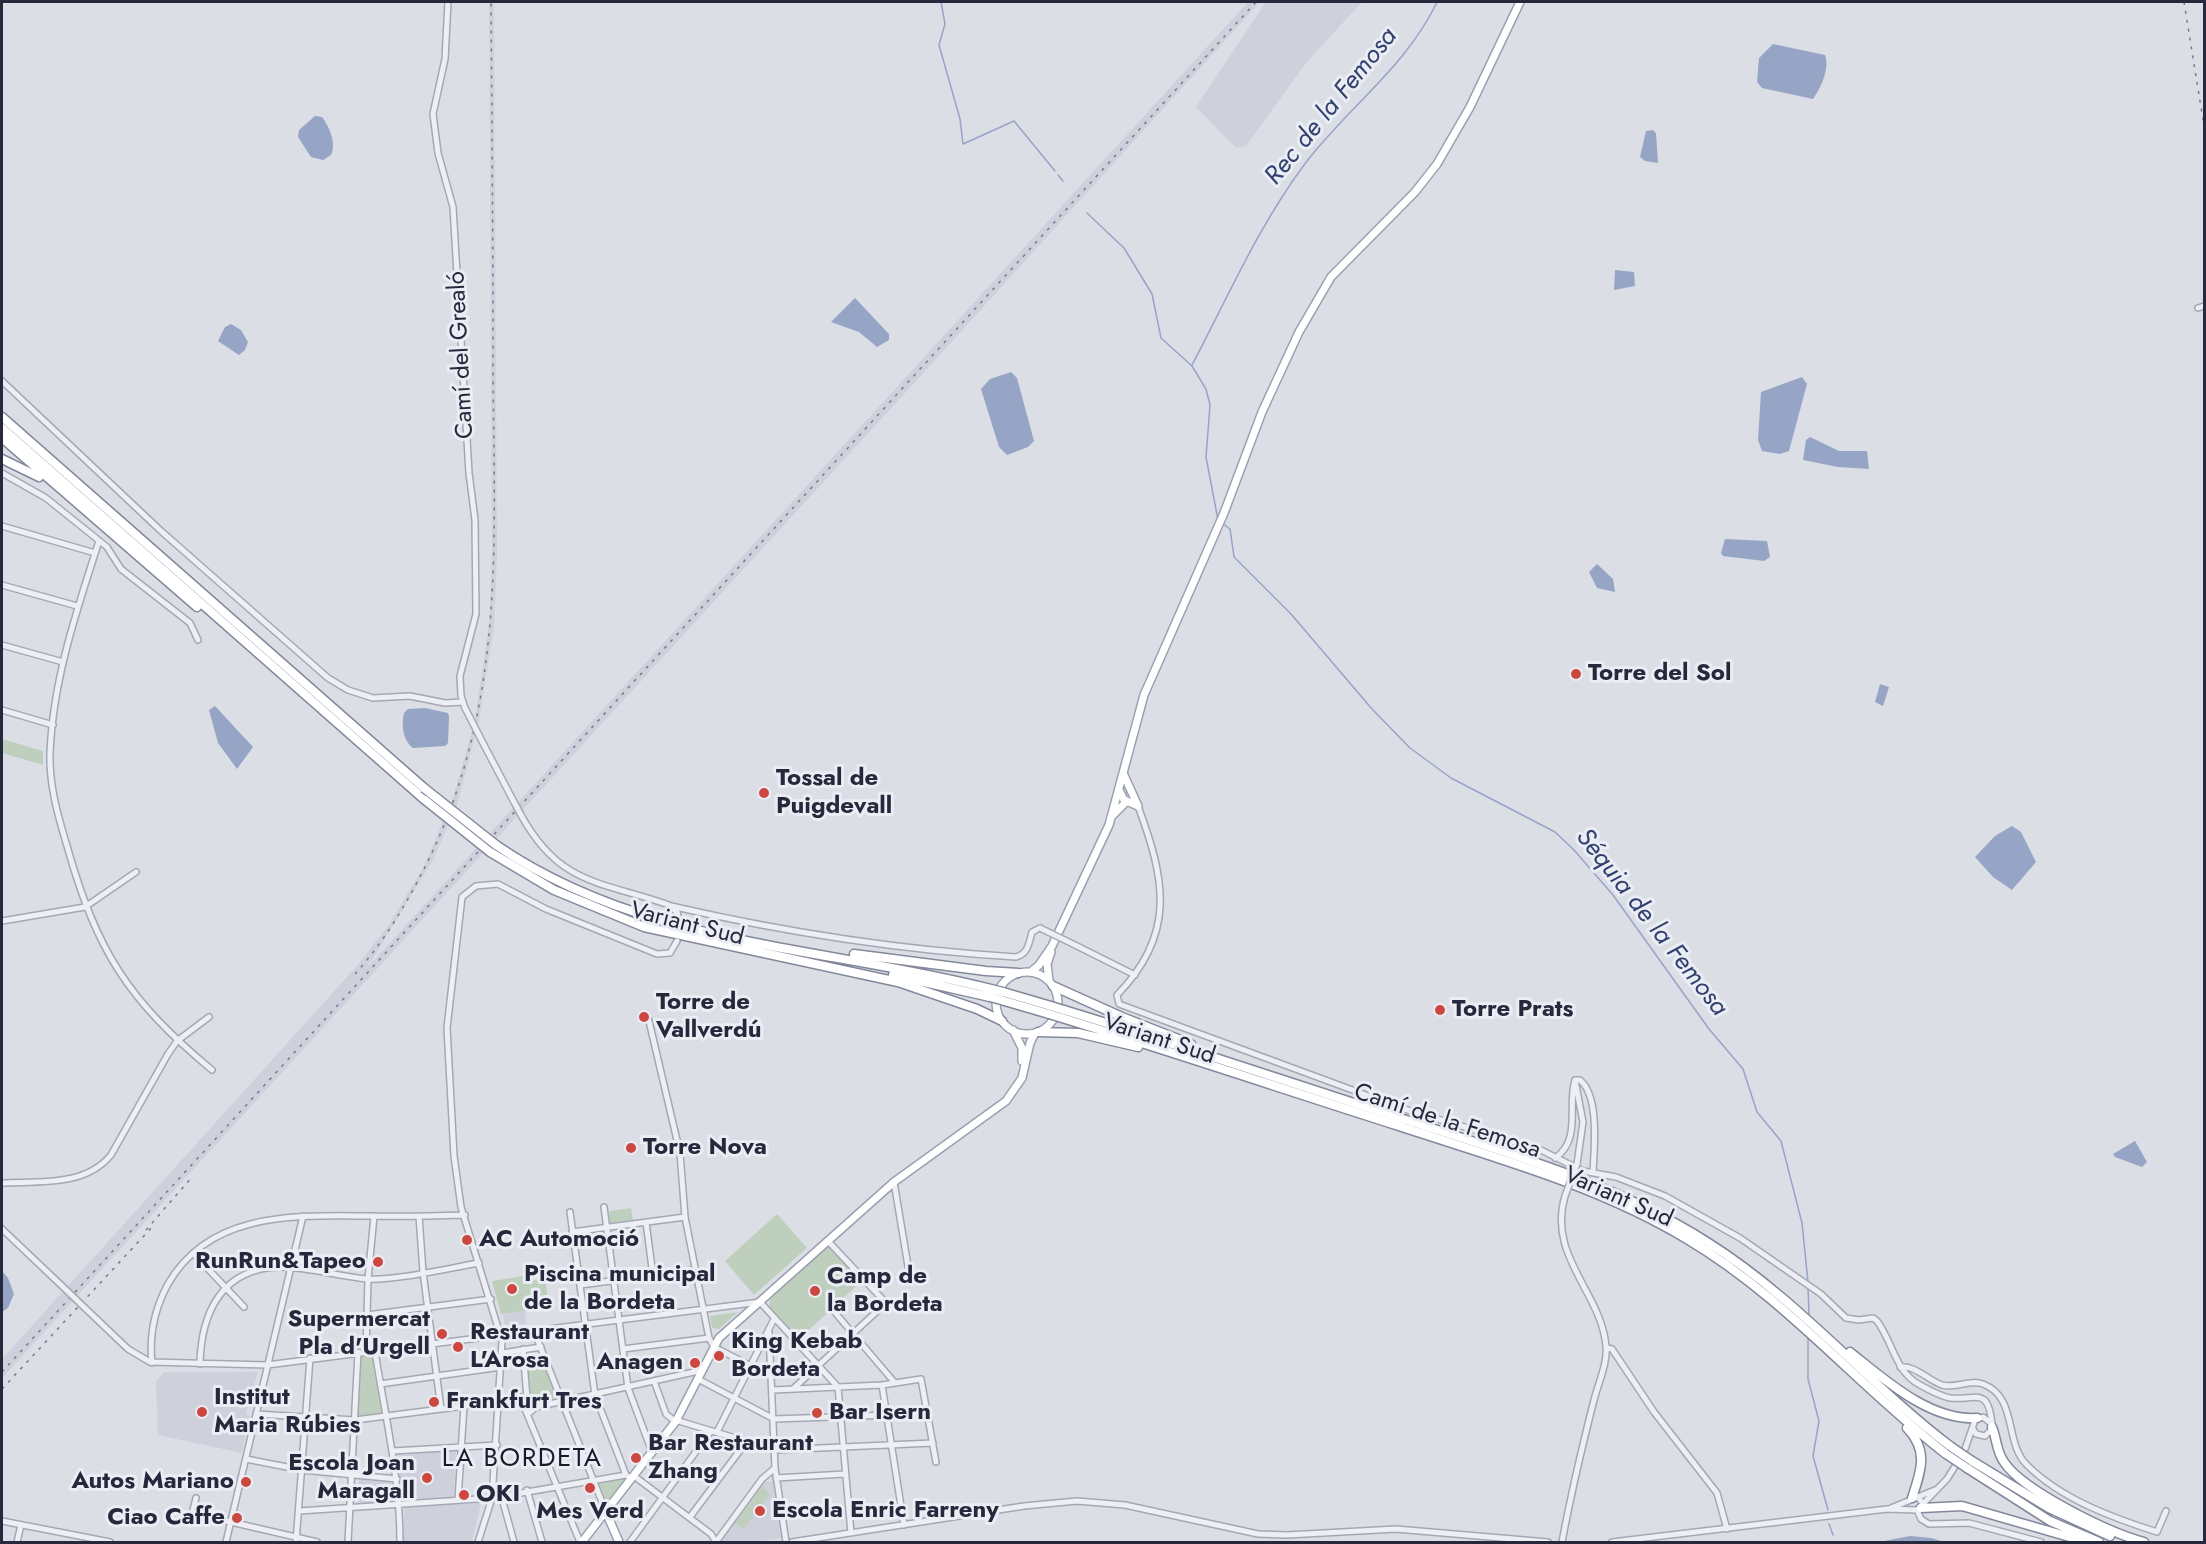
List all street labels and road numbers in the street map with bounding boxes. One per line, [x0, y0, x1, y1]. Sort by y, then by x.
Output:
street label: Camí del Grealó [443, 270, 481, 440]
street label: Variant Sud [627, 897, 747, 953]
street label: Variant Sud [1099, 1008, 1219, 1072]
street label: Camí de la Femosa [1350, 1078, 1544, 1166]
street label: Variant Sud [1559, 1161, 1677, 1235]

